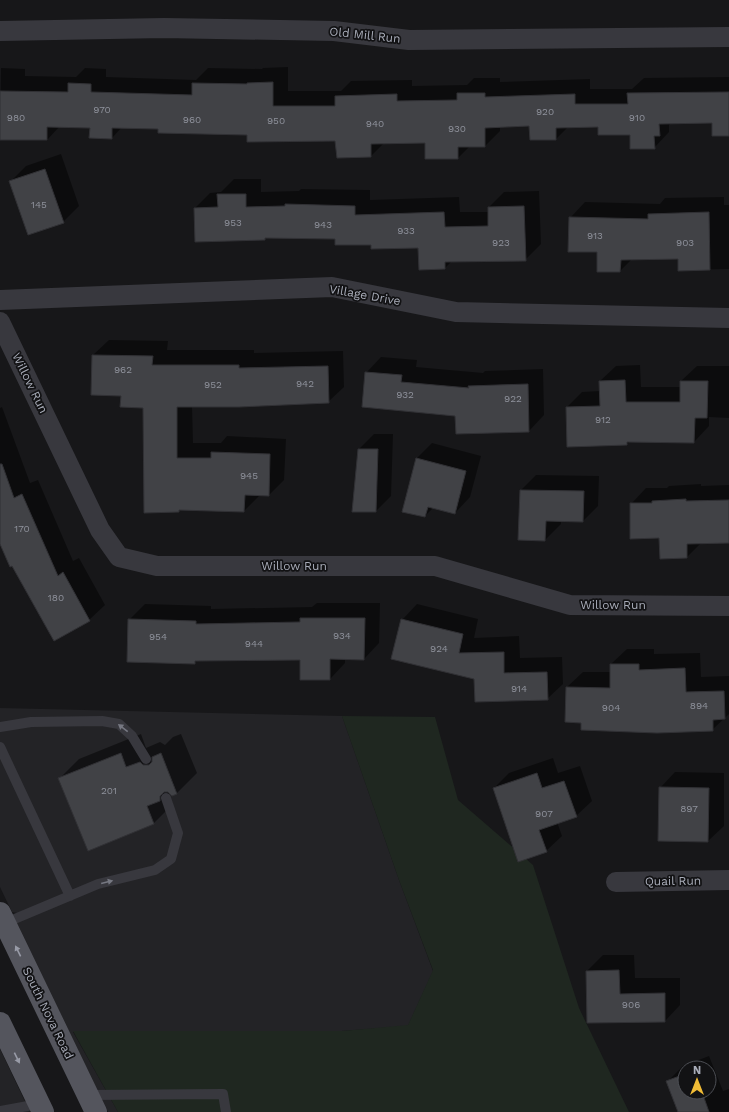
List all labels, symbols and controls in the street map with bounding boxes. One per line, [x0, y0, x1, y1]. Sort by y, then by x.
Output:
street label: Old Mill Run [329, 24, 401, 46]
house number: 970 [93, 104, 111, 115]
house number: 920 [536, 106, 554, 117]
house number: 980 [7, 112, 25, 123]
house number: 910 [629, 112, 645, 123]
house number: 960 [183, 114, 201, 125]
house number: 950 [267, 115, 285, 126]
house number: 940 [366, 118, 384, 129]
house number: 930 [448, 123, 466, 134]
house number: 145 [31, 199, 47, 210]
house number: 953 [224, 217, 242, 228]
house number: 943 [314, 219, 332, 230]
house number: 933 [397, 225, 415, 236]
house number: 913 [587, 230, 603, 241]
house number: 923 [492, 237, 510, 248]
house number: 903 [676, 237, 694, 248]
street label: Village Drive [328, 282, 402, 308]
street label: Willow Run [9, 350, 51, 416]
house number: 962 [114, 364, 132, 375]
house number: 942 [296, 378, 314, 389]
house number: 952 [204, 379, 222, 390]
house number: 932 [396, 389, 414, 400]
house number: 922 [504, 393, 522, 404]
house number: 912 [595, 414, 611, 425]
house number: 945 [240, 470, 258, 481]
house number: 170 [14, 523, 30, 534]
street label: Willow Run [261, 559, 327, 573]
house number: 180 [48, 592, 64, 603]
street label: Willow Run [580, 598, 646, 612]
house number: 934 [333, 630, 351, 641]
house number: 954 [149, 631, 167, 642]
house number: 944 [245, 638, 263, 649]
house number: 924 [430, 643, 448, 654]
house number: 914 [511, 683, 527, 694]
house number: 894 [690, 700, 708, 711]
house number: 904 [602, 702, 620, 713]
one-way arrow [118, 724, 129, 733]
house number: 201 [101, 785, 117, 796]
house number: 897 [680, 803, 698, 814]
house number: 907 [535, 808, 553, 819]
street label: Quail Run [645, 874, 701, 888]
one-way arrow [101, 879, 113, 885]
one-way arrow [15, 945, 21, 956]
street label: South Nova Road [20, 965, 76, 1061]
house number: 906 [622, 999, 640, 1010]
one-way arrow [14, 1053, 20, 1064]
north arrow [677, 1060, 717, 1100]
text: N [693, 1064, 701, 1077]

